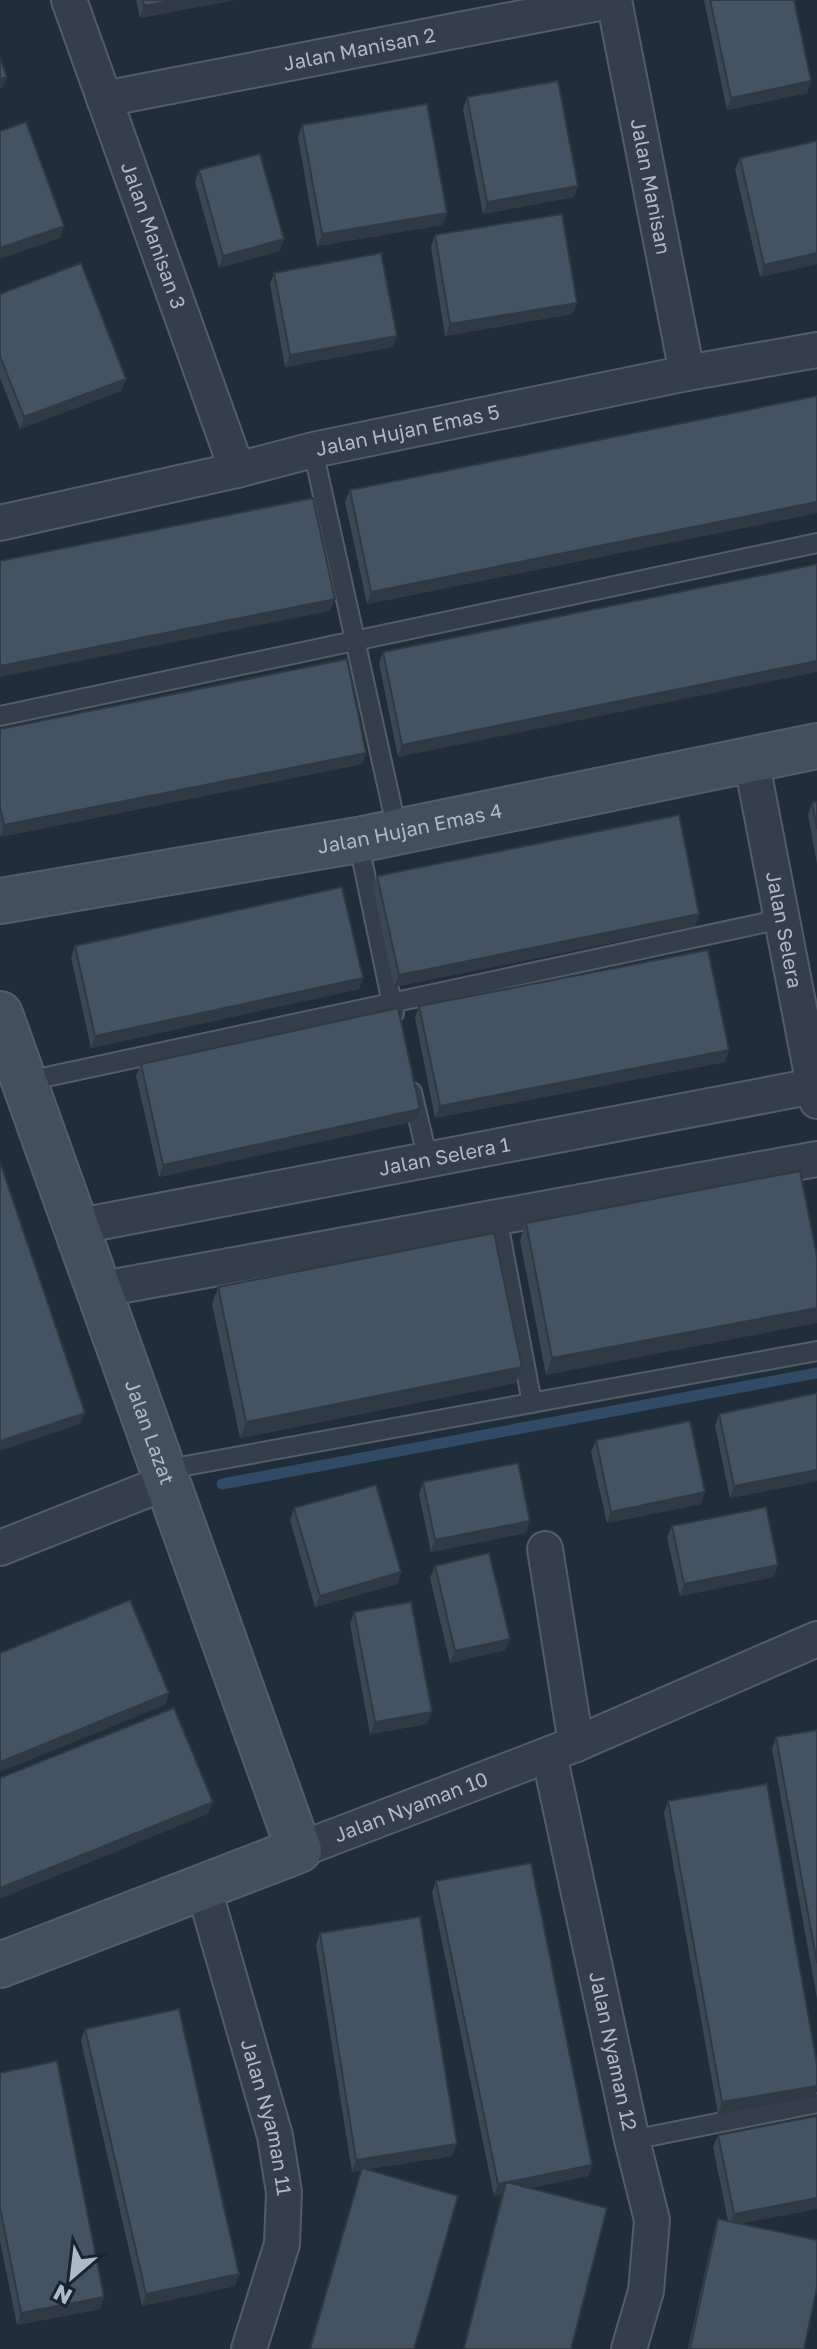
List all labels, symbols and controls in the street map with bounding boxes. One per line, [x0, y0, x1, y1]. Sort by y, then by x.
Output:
street label: Jalan Manisan 2 [281, 22, 437, 75]
street label: Jalan Manisan [626, 116, 676, 256]
street label: Jalan Manisan 3 [117, 158, 191, 312]
street label: Jalan Hujan Emas 5 [313, 399, 501, 460]
street label: Jalan Hujan Emas 4 [315, 798, 504, 858]
street label: Jalan Selera [762, 869, 808, 990]
street label: Jalan Selera 1 [376, 1131, 512, 1180]
street label: Jalan Lazat [121, 1376, 180, 1487]
street label: Jalan Nyaman 10 [330, 1766, 491, 1847]
street label: Jalan Nyaman 12 [585, 1969, 643, 2133]
street label: Jalan Nyaman 11 [237, 2036, 297, 2197]
north arrow [32, 2237, 112, 2317]
text: N [49, 2279, 76, 2311]

